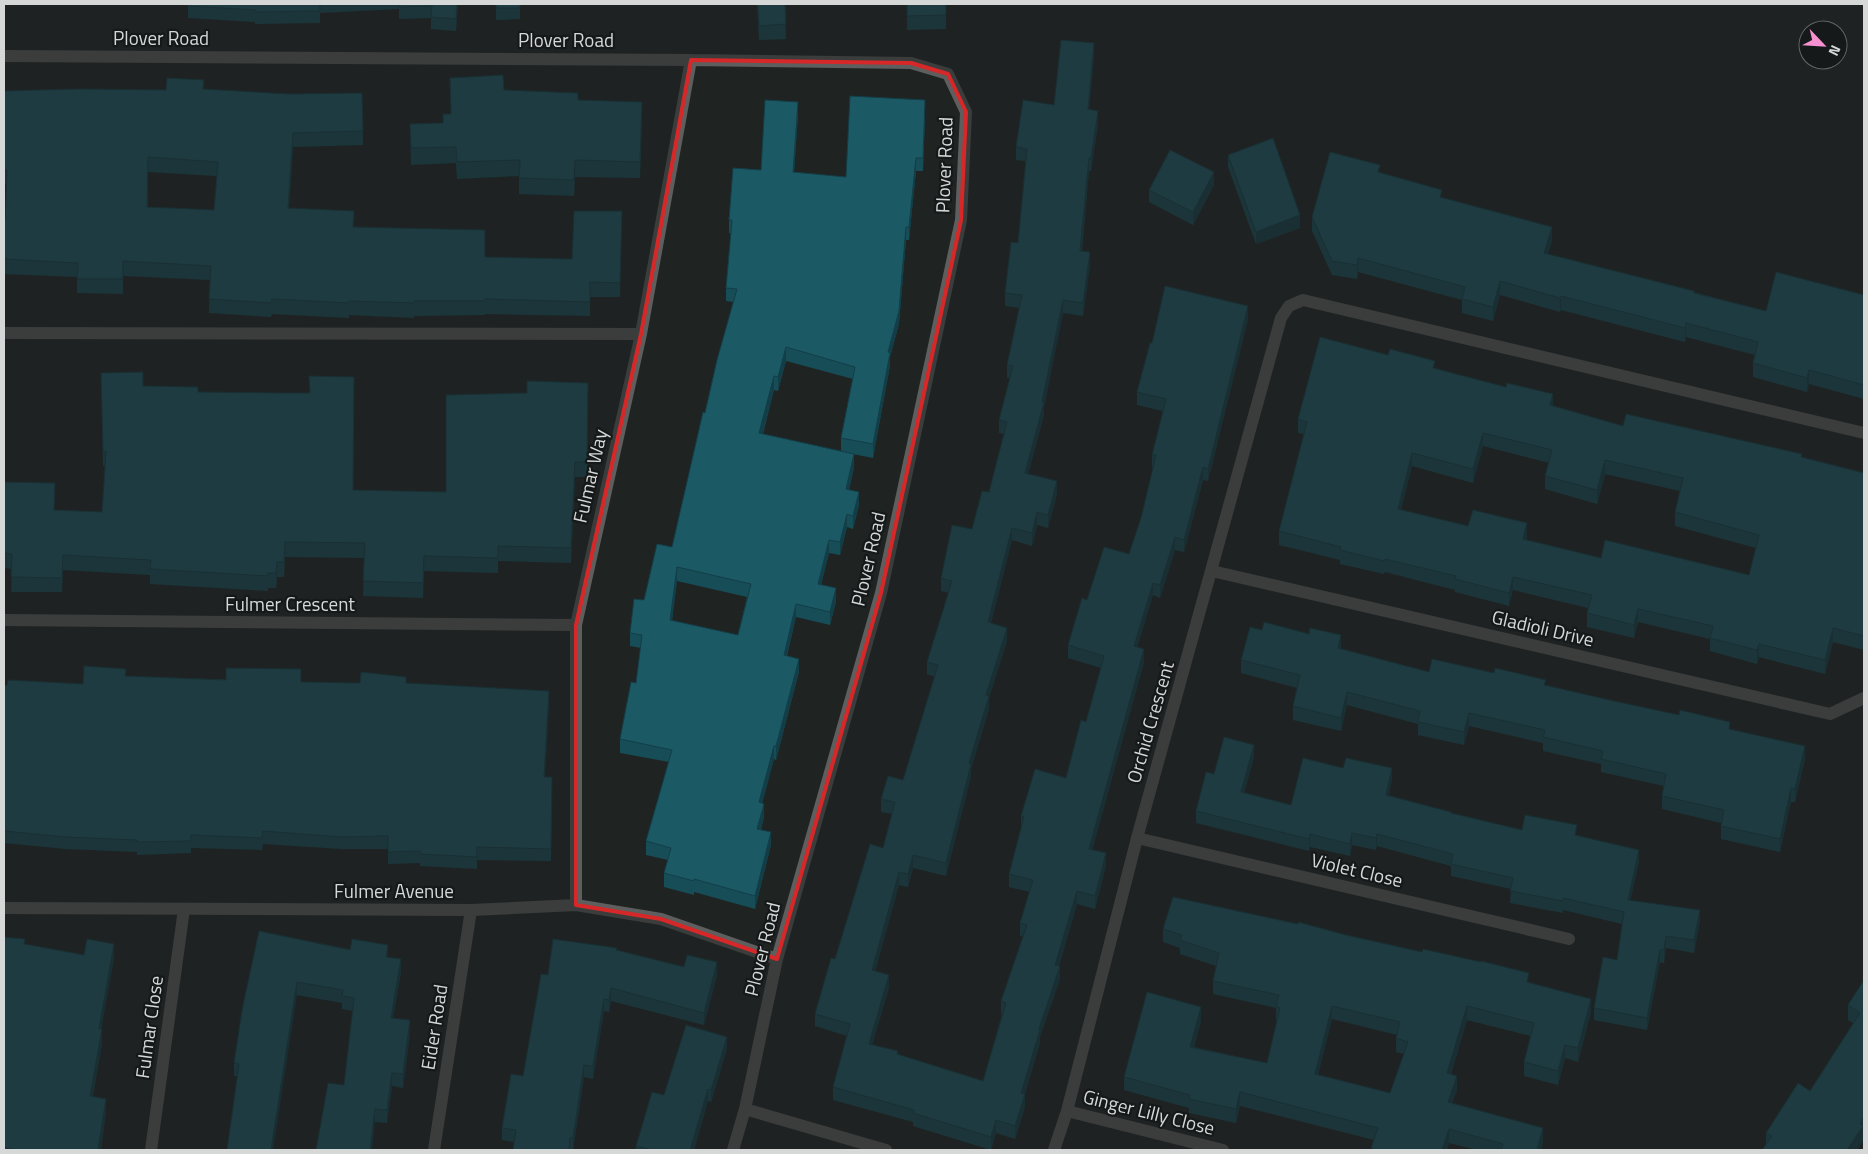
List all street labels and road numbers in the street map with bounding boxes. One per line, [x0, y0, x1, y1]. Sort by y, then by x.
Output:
street label: Plover Road [113, 23, 209, 52]
street label: Plover Road [518, 25, 614, 54]
street label: Plover Road [927, 117, 960, 213]
street label: Fulmar Way [565, 426, 614, 526]
street label: Plover Road [843, 509, 892, 609]
street label: Fulmer Crescent [225, 589, 355, 618]
street label: Gladioli Drive [1489, 602, 1597, 653]
street label: Orchid Crescent [1118, 657, 1181, 786]
street label: Violet Close [1308, 845, 1406, 894]
street label: Fulmer Avenue [334, 876, 454, 905]
street label: Plover Road [736, 899, 787, 999]
street label: Fulmar Close [127, 974, 170, 1080]
street label: Eider Road [412, 982, 455, 1072]
street label: Ginger Lilly Close [1080, 1081, 1218, 1142]

